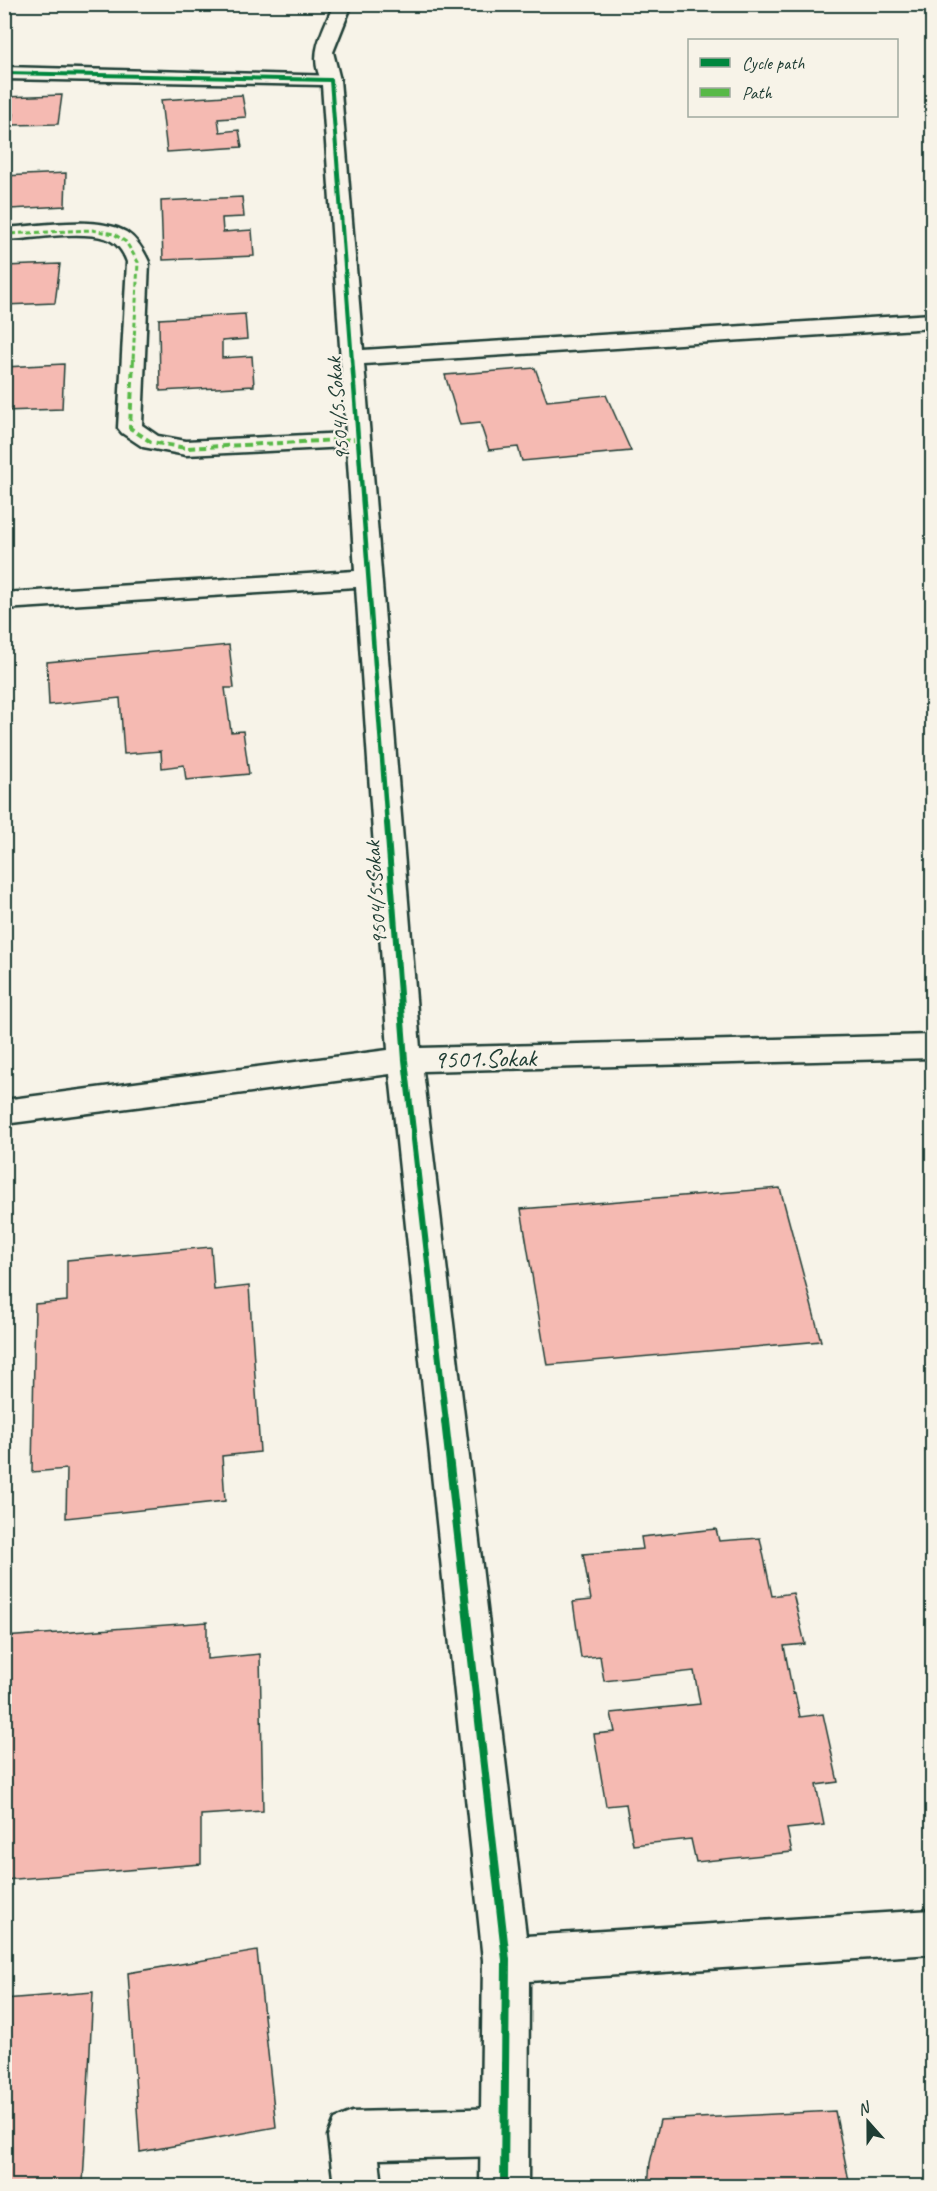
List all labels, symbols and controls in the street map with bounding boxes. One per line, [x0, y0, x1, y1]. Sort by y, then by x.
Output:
legend [688, 39, 898, 117]
text: Cycle path [742, 52, 805, 74]
text: Path [742, 82, 772, 104]
street label: 9504/5.Sokak [319, 354, 356, 462]
street label: 9504/5.Sokak [358, 838, 394, 946]
street label: 9501.Sokak [433, 1041, 538, 1076]
north arrow [838, 2092, 898, 2152]
text: N [855, 2097, 874, 2120]

